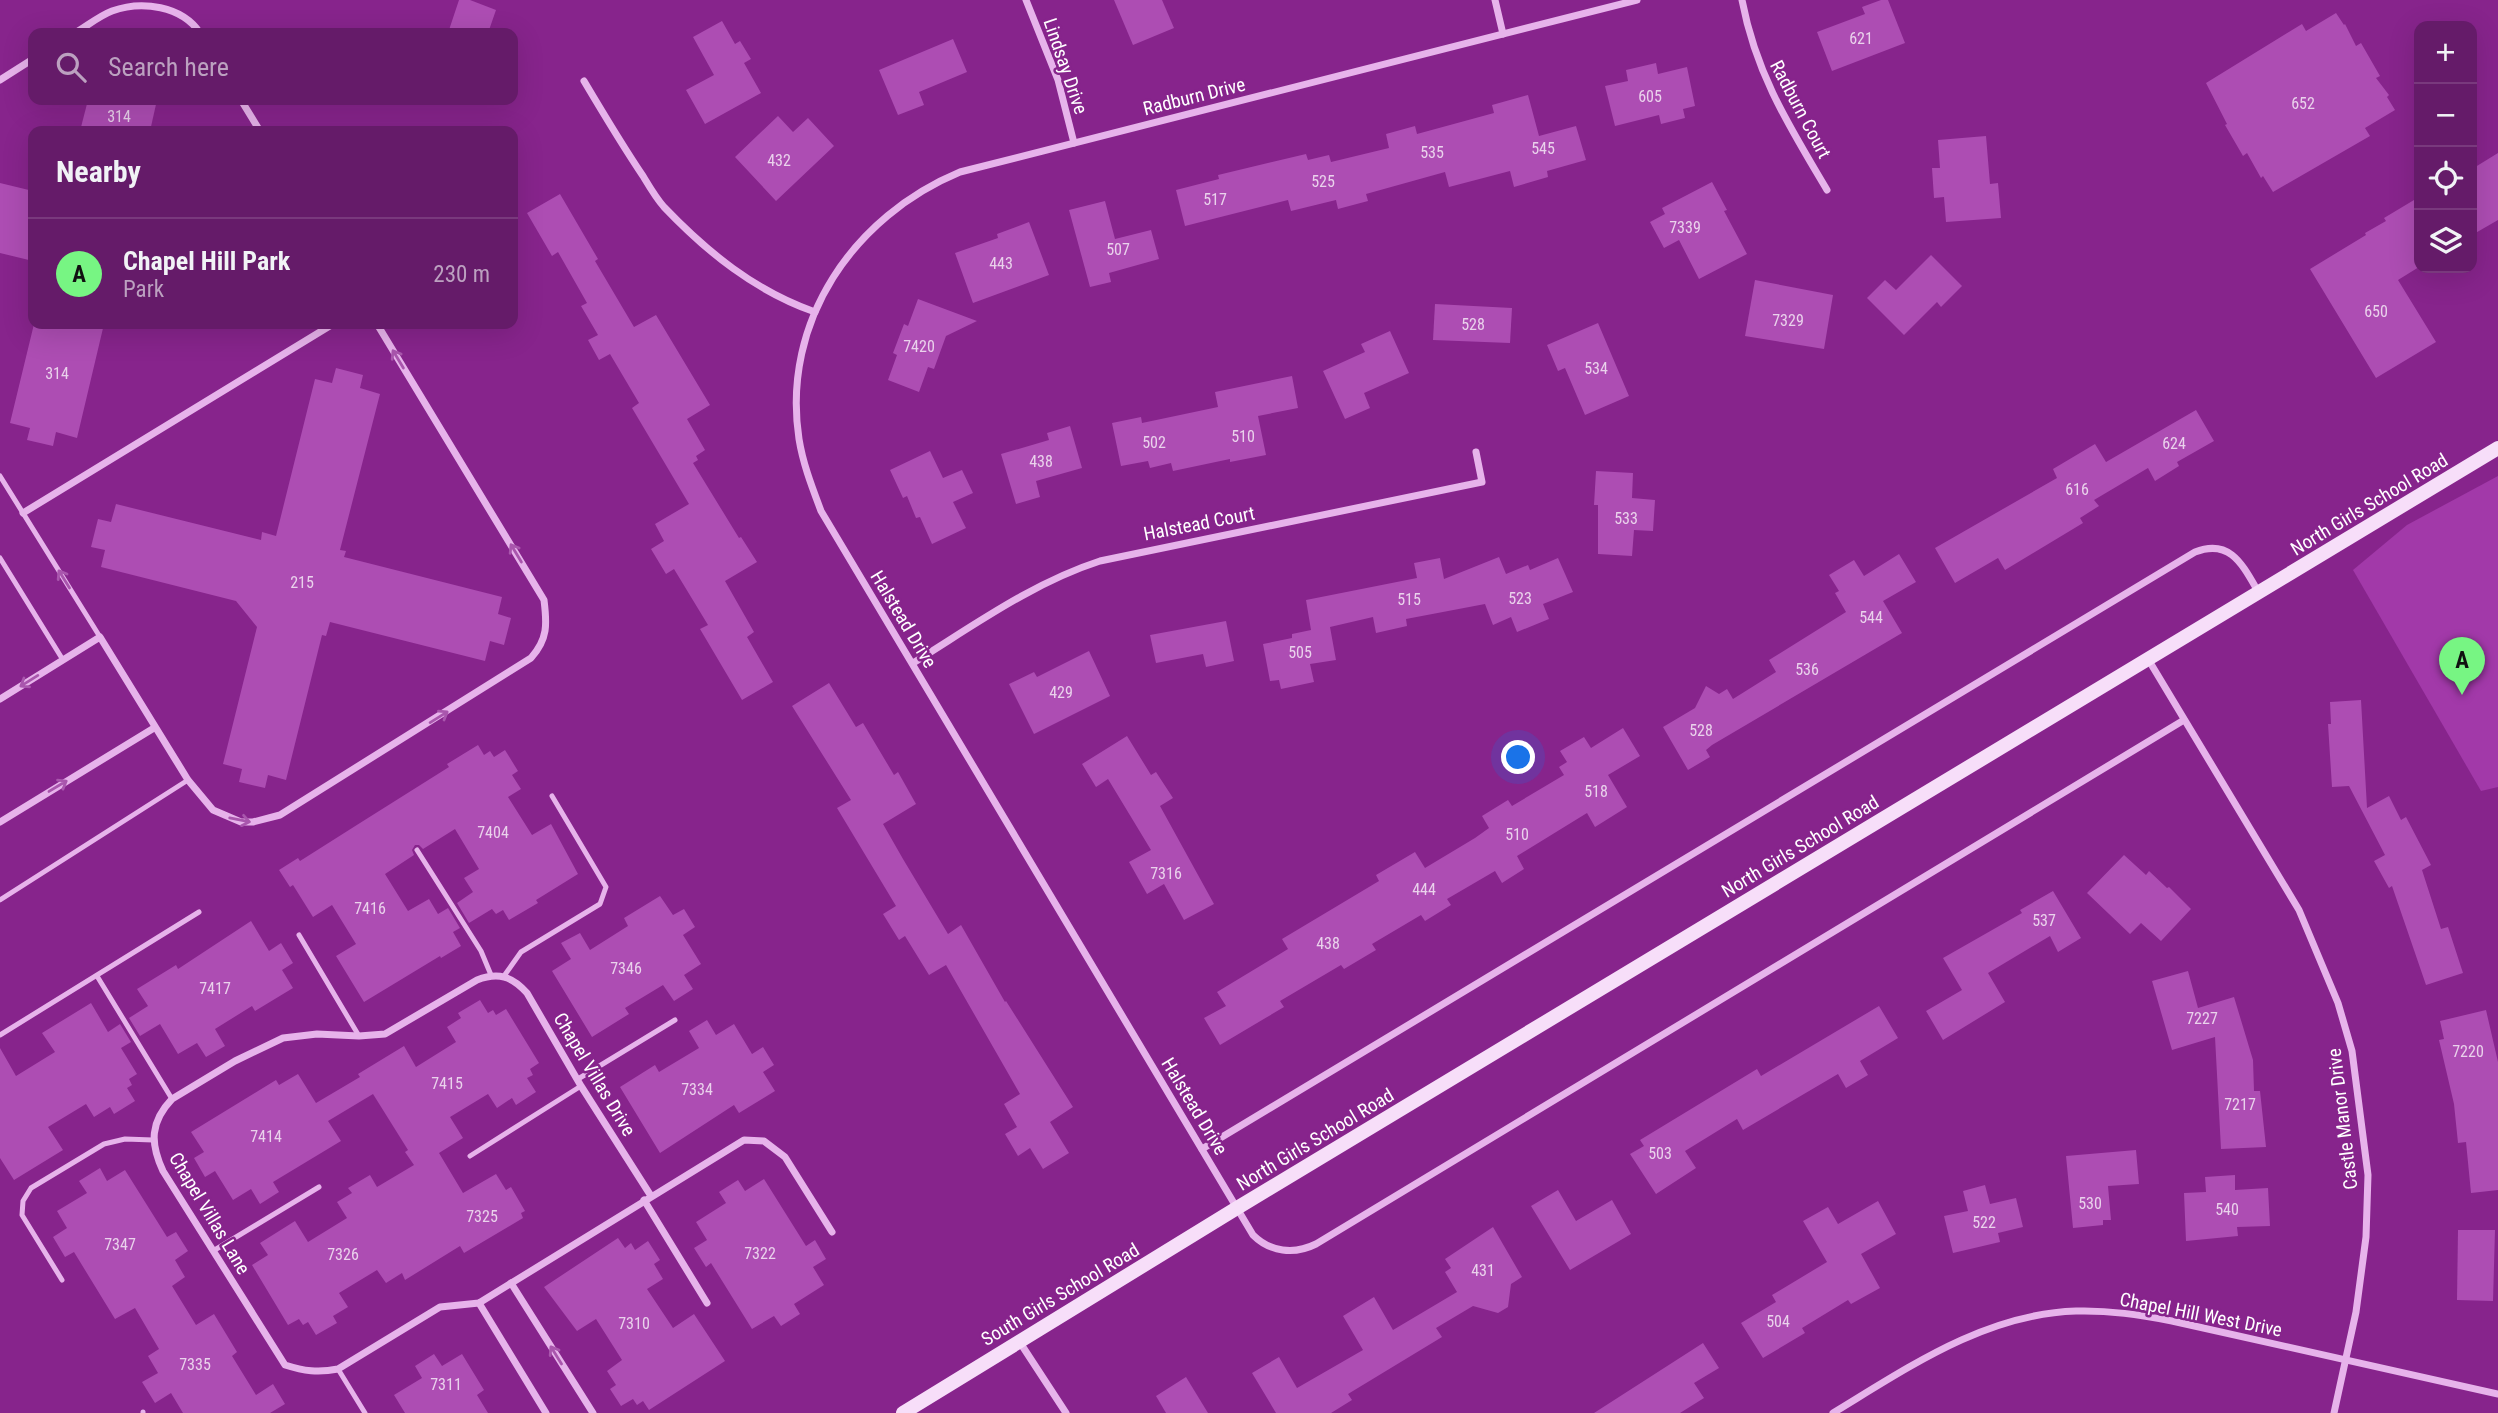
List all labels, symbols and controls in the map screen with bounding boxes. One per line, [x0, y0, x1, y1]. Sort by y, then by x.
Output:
street label: Lindsay Drive [1038, 15, 1093, 117]
map controls [2414, 21, 2477, 273]
button: + [2414, 21, 2477, 84]
search box [28, 28, 518, 105]
house number: 621 [1849, 29, 1873, 48]
icon: search [52, 48, 90, 86]
text: Search here [108, 52, 229, 82]
street label: Radburn Court [1765, 56, 1836, 162]
street label: Radburn Drive [1141, 73, 1248, 120]
button: − [2414, 84, 2477, 147]
house number: 605 [1638, 87, 1662, 106]
house number: 652 [2291, 94, 2315, 113]
house number: 314 [107, 107, 131, 126]
house number: 545 [1531, 139, 1555, 158]
house number: 535 [1420, 143, 1444, 162]
button: locate [2414, 147, 2477, 210]
house number: 432 [767, 151, 791, 170]
text: Nearby [56, 154, 141, 189]
house number: 525 [1311, 172, 1335, 191]
house number: 517 [1203, 190, 1227, 209]
button: layers [2414, 210, 2477, 273]
house number: 7339 [1669, 218, 1701, 237]
house number: 507 [1106, 240, 1130, 259]
text: Chapel Hill Park [123, 246, 290, 276]
house number: 443 [989, 254, 1013, 273]
text: A [72, 261, 86, 288]
text: 230 m [433, 261, 490, 288]
text: Park [123, 276, 164, 303]
house number: 650 [2364, 302, 2388, 321]
house number: 7329 [1772, 311, 1804, 330]
house number: 528 [1461, 315, 1485, 334]
house number: 7420 [903, 337, 935, 356]
one-way arrow [390, 349, 404, 369]
house number: 534 [1584, 359, 1608, 378]
house number: 314 [45, 364, 69, 383]
house number: 510 [1231, 427, 1255, 446]
house number: 502 [1142, 433, 1166, 452]
house number: 624 [2162, 434, 2186, 453]
street label: North Girls School Road [2287, 448, 2452, 560]
house number: 438 [1029, 452, 1053, 471]
house number: 616 [2065, 480, 2089, 499]
street label: Halstead Court [1142, 501, 1257, 546]
house number: 533 [1614, 509, 1638, 528]
one-way arrow [509, 543, 523, 563]
street label: Halstead Drive [866, 567, 942, 672]
one-way arrow [56, 569, 70, 589]
house number: 215 [290, 573, 314, 592]
house number: 523 [1508, 589, 1532, 608]
house number: 515 [1397, 590, 1421, 609]
house number: 544 [1859, 608, 1883, 627]
pin: A [2439, 637, 2485, 695]
house number: 505 [1288, 643, 1312, 662]
house number: 536 [1795, 660, 1819, 679]
one-way arrow [20, 673, 39, 688]
house number: 429 [1049, 683, 1073, 702]
one-way arrow [428, 710, 448, 724]
house number: 528 [1689, 721, 1713, 740]
your location [1501, 740, 1535, 774]
one-way arrow [48, 779, 68, 793]
house number: 518 [1584, 782, 1608, 801]
street label: North Girls School Road [1718, 790, 1883, 902]
one-way arrow [229, 814, 251, 827]
house number: 7404 [477, 823, 509, 842]
house number: 510 [1505, 825, 1529, 844]
house number: 7316 [1150, 864, 1182, 883]
house number: 444 [1412, 880, 1436, 899]
house number: 7416 [354, 899, 386, 918]
house number: 537 [2032, 911, 2056, 930]
house number: 438 [1316, 934, 1340, 953]
house number: 7346 [610, 959, 642, 978]
house number: 7417 [199, 979, 231, 998]
street label: Chapel Villas Drive [549, 1008, 640, 1140]
house number: 7227 [2186, 1009, 2218, 1028]
house number: 7220 [2452, 1042, 2484, 1061]
street label: Castle Manor Drive [2322, 1047, 2363, 1191]
street label: Halstead Drive [1157, 1054, 1233, 1159]
house number: 7415 [431, 1074, 463, 1093]
house number: 7334 [681, 1080, 713, 1099]
street label: North Girls School Road [1233, 1083, 1398, 1195]
house number: 7217 [2224, 1095, 2256, 1114]
house number: 7414 [250, 1127, 282, 1146]
house number: 503 [1648, 1144, 1672, 1163]
street label: Chapel Villas Lane [164, 1148, 255, 1278]
house number: 530 [2078, 1194, 2102, 1213]
house number: 540 [2215, 1200, 2239, 1219]
house number: 7325 [466, 1207, 498, 1226]
house number: 522 [1972, 1213, 1996, 1232]
house number: 7347 [104, 1235, 136, 1254]
street label: South Girls School Road [977, 1238, 1143, 1351]
house number: 7322 [744, 1244, 776, 1263]
house number: 7326 [327, 1245, 359, 1264]
house number: 431 [1471, 1261, 1495, 1280]
street label: Chapel Hill West Drive [2118, 1287, 2284, 1342]
house number: 504 [1766, 1312, 1790, 1331]
house number: 7310 [618, 1314, 650, 1333]
one-way arrow [549, 1346, 563, 1366]
house number: 7335 [179, 1355, 211, 1374]
house number: 7311 [430, 1375, 462, 1394]

